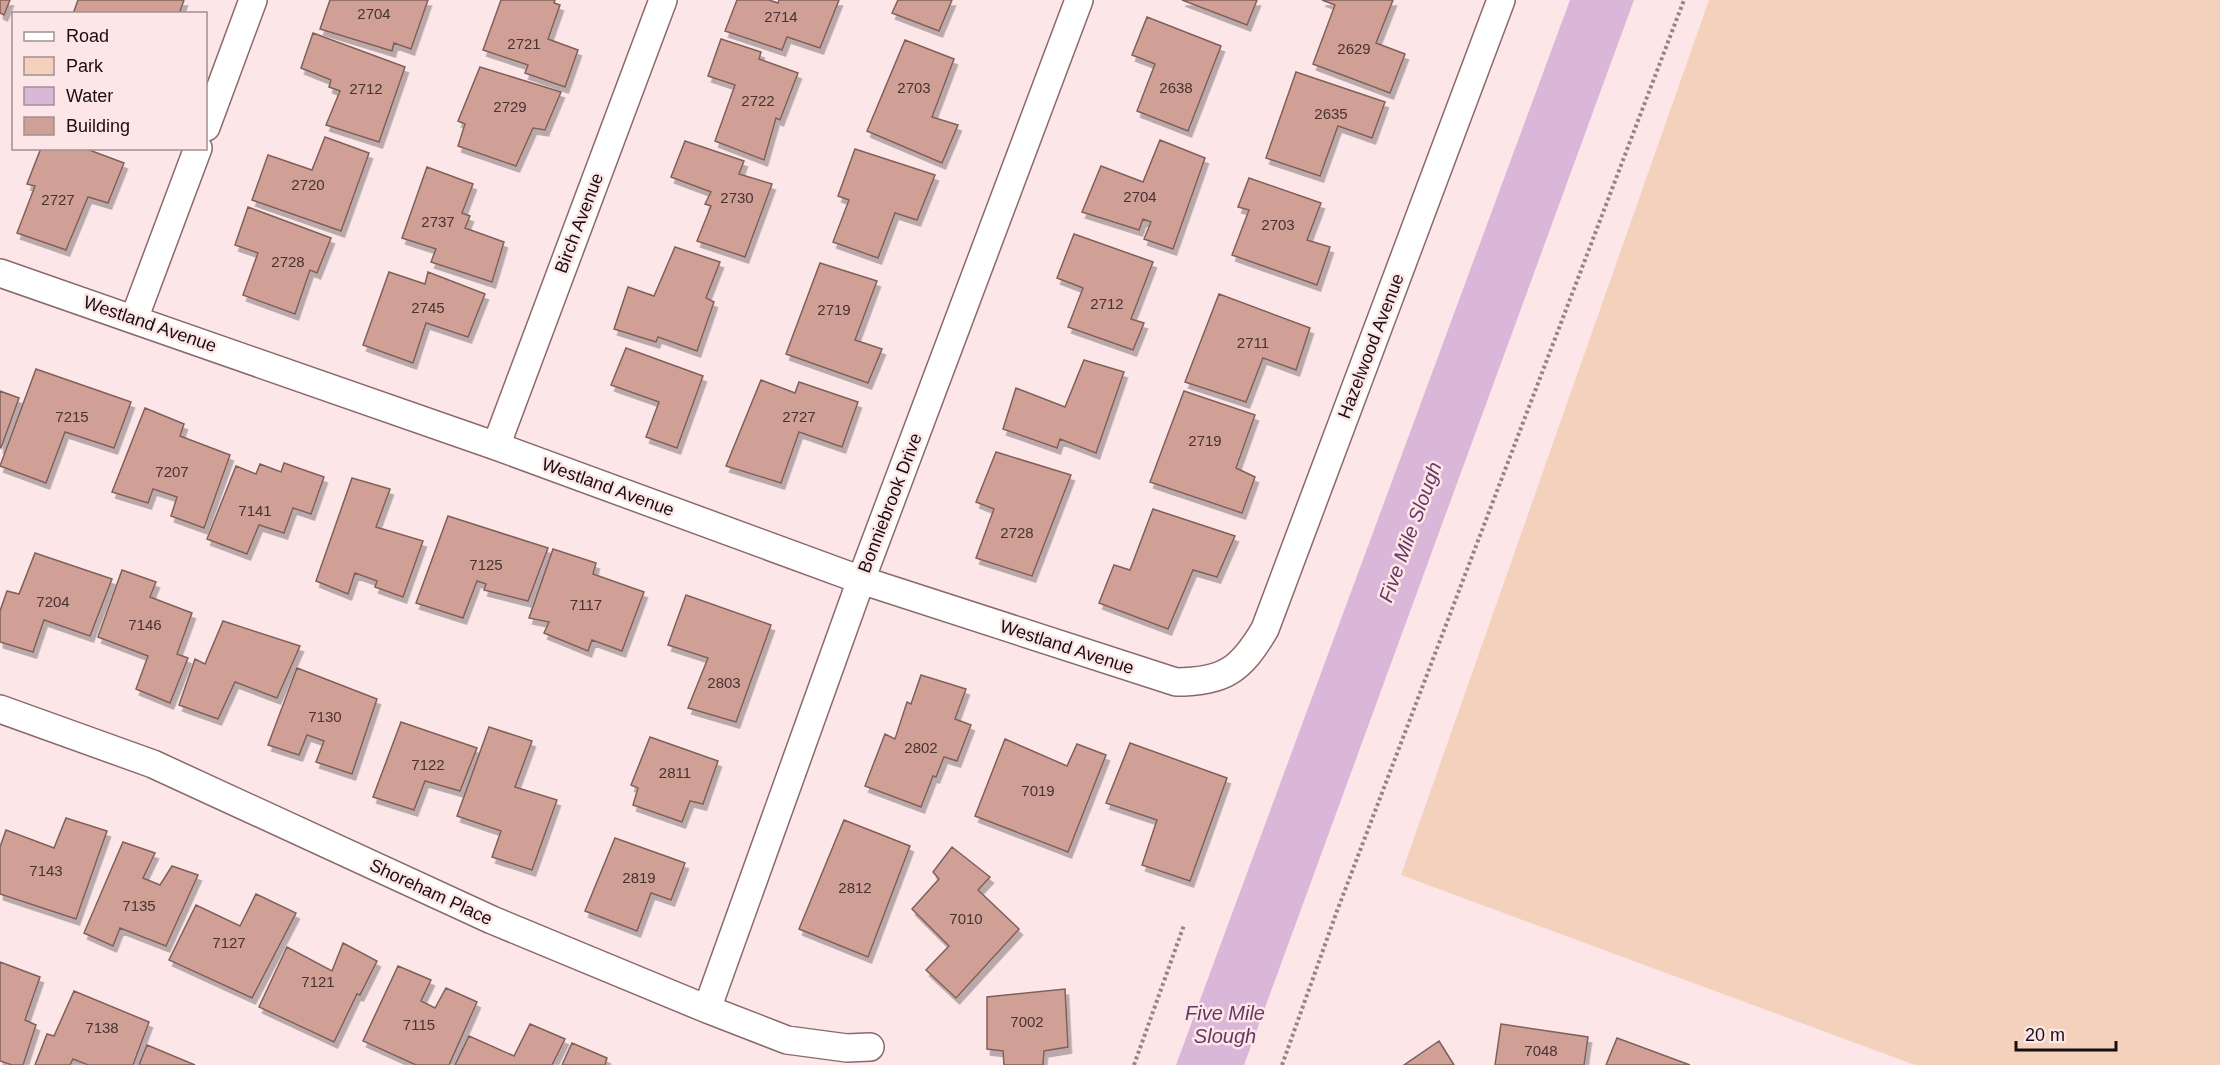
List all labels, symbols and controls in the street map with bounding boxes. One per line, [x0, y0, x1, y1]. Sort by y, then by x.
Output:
house number: 2704 [357, 5, 391, 22]
house number: 2714 [764, 8, 798, 25]
legend [12, 12, 207, 150]
text: Road [66, 26, 109, 46]
house number: 2721 [507, 35, 541, 52]
house number: 2629 [1337, 40, 1371, 57]
text: Park [66, 56, 104, 76]
house number: 2703 [897, 79, 931, 96]
house number: 2638 [1159, 79, 1193, 96]
house number: 2712 [349, 80, 383, 97]
text: Water [66, 86, 113, 106]
house number: 2722 [741, 92, 775, 109]
house number: 2729 [493, 98, 527, 115]
house number: 2635 [1314, 105, 1348, 122]
text: Building [66, 116, 130, 136]
street label: Birch Avenue [551, 170, 607, 276]
house number: 2720 [291, 176, 325, 193]
house number: 2704 [1123, 188, 1157, 205]
house number: 2730 [720, 189, 754, 206]
house number: 2727 [41, 191, 75, 208]
house number: 2737 [421, 213, 455, 230]
house number: 2703 [1261, 216, 1295, 233]
house number: 2728 [271, 253, 305, 270]
street label: Hazelwood Avenue [1334, 271, 1408, 421]
street label: Westland Avenue [81, 292, 219, 356]
house number: 2712 [1090, 295, 1124, 312]
house number: 2745 [411, 299, 445, 316]
house number: 2719 [817, 301, 851, 318]
house number: 2711 [1237, 334, 1269, 351]
house number: 7215 [55, 408, 89, 425]
house number: 2727 [782, 408, 816, 425]
street label: Bonniebrook Drive [854, 430, 926, 576]
house number: 2719 [1188, 432, 1222, 449]
street label: Westland Avenue [539, 454, 677, 520]
water label: Five Mile Slough [1374, 459, 1446, 605]
house number: 7207 [155, 463, 189, 480]
house number: 7141 [238, 502, 272, 519]
house number: 2728 [1000, 524, 1034, 541]
house number: 7125 [469, 556, 503, 573]
house number: 7204 [36, 593, 70, 610]
house number: 7117 [570, 596, 602, 613]
house number: 7146 [128, 616, 162, 633]
street label: Westland Avenue [998, 616, 1136, 678]
house number: 2803 [707, 674, 741, 691]
house number: 7130 [308, 708, 342, 725]
house number: 2802 [904, 739, 938, 756]
house number: 7122 [411, 756, 445, 773]
house number: 2811 [659, 764, 691, 781]
house number: 7019 [1021, 782, 1055, 799]
street label: Shoreham Place [366, 855, 496, 929]
house number: 7143 [29, 862, 63, 879]
house number: 2819 [622, 869, 656, 886]
house number: 2812 [838, 879, 872, 896]
house number: 7135 [122, 897, 156, 914]
house number: 7010 [949, 910, 983, 927]
house number: 7127 [212, 934, 246, 951]
house number: 7121 [301, 973, 335, 990]
water label: Five Mile Slough [1185, 1002, 1265, 1047]
house number: 7002 [1010, 1013, 1044, 1030]
scale bar [2016, 1014, 2116, 1052]
house number: 7115 [403, 1016, 435, 1033]
house number: 7138 [85, 1019, 119, 1036]
text: 20 m [2025, 1025, 2065, 1045]
house number: 7048 [1524, 1042, 1558, 1059]

